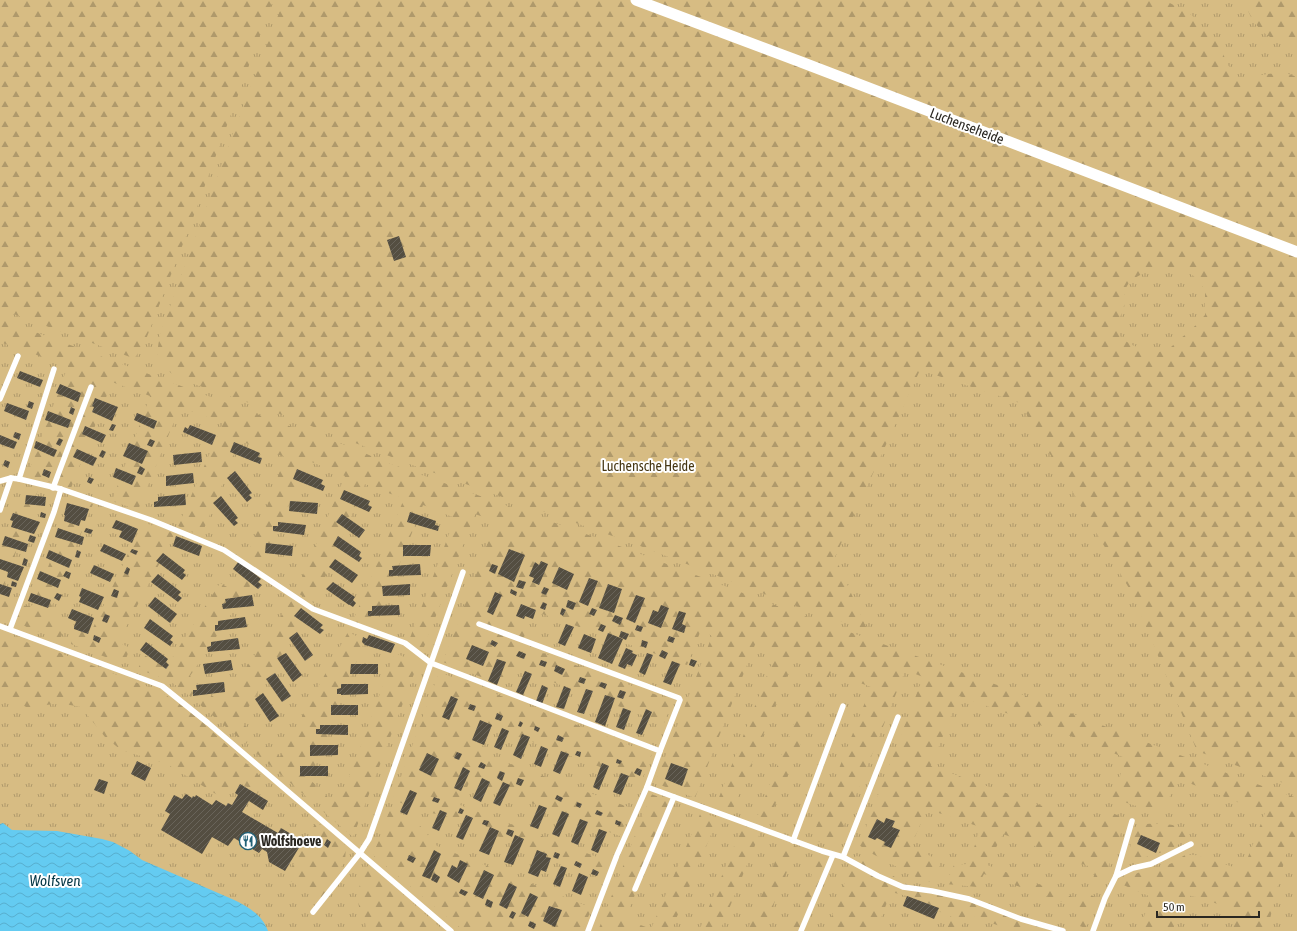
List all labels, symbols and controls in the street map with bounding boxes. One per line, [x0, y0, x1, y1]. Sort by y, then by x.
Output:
street label: Luchenseheide [928, 105, 1006, 147]
park label: Luchensche Heide [601, 458, 695, 474]
restaurant icon: Wolfshoeve [238, 831, 258, 851]
place label: Wolfshoeve [260, 833, 321, 849]
water label: Wolfsven [29, 872, 81, 889]
scale bar [1157, 893, 1259, 919]
text: 50 m [1163, 900, 1185, 914]

